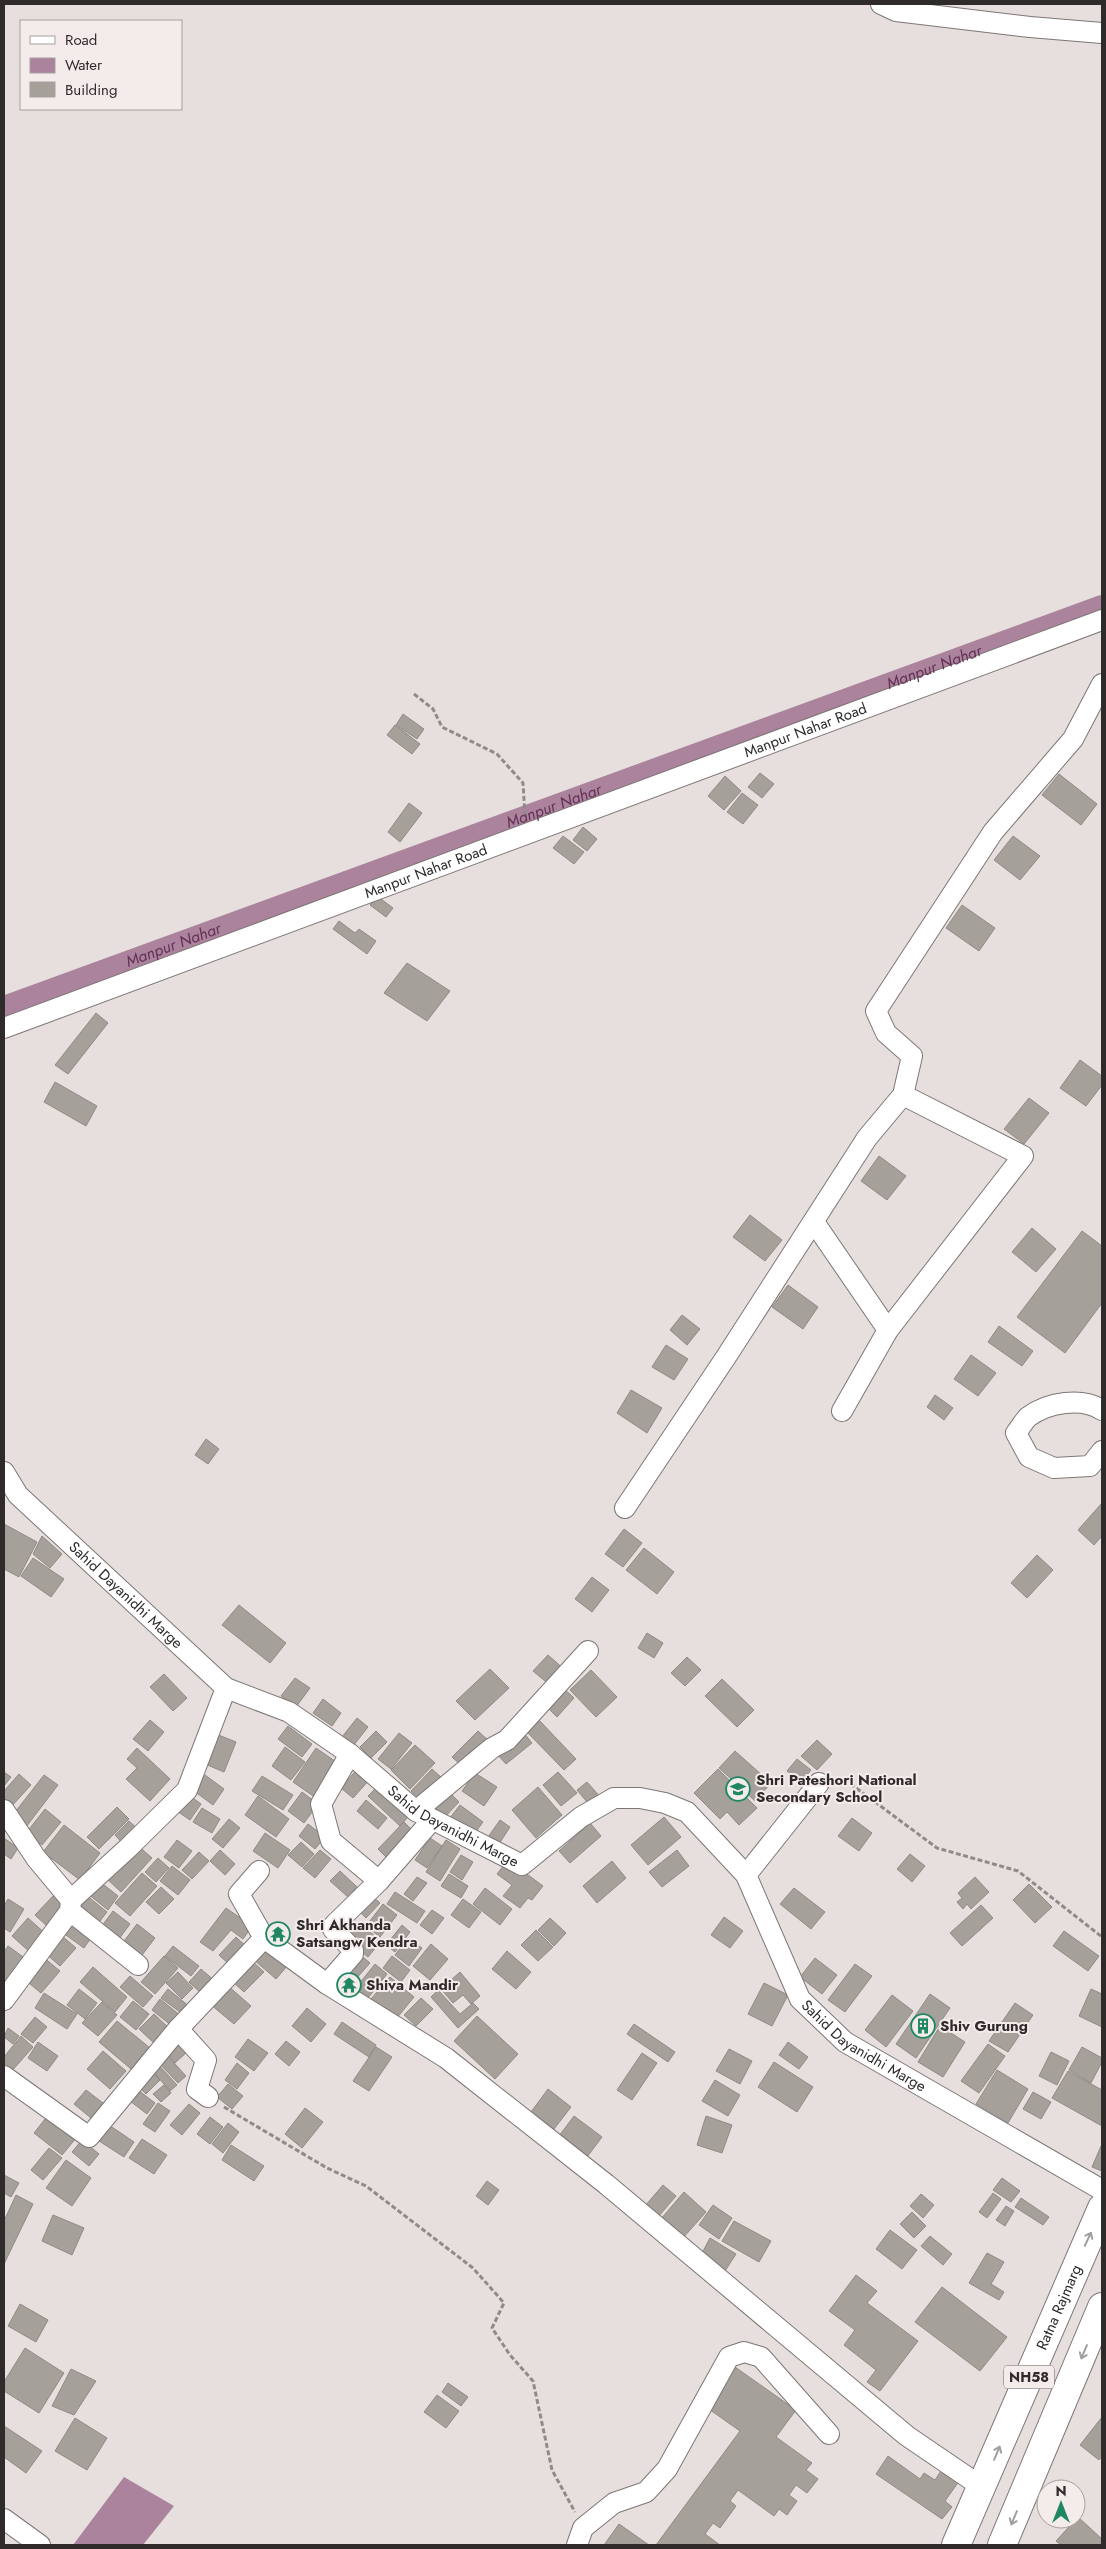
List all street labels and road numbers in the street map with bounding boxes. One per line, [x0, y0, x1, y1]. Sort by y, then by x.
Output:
street label: Manpur Nahar Road [741, 697, 870, 763]
street label: Manpur Nahar Road [361, 838, 490, 904]
street label: Sahid Dayanidhi Marge [64, 1536, 188, 1654]
street label: Sahid Dayanidhi Marge [383, 1780, 523, 1873]
street label: Sahid Dayanidhi Marge [796, 1995, 930, 2098]
street label: Ratna Rajmarg [1031, 2261, 1087, 2353]
road number: NH58 [1004, 2366, 1054, 2388]

